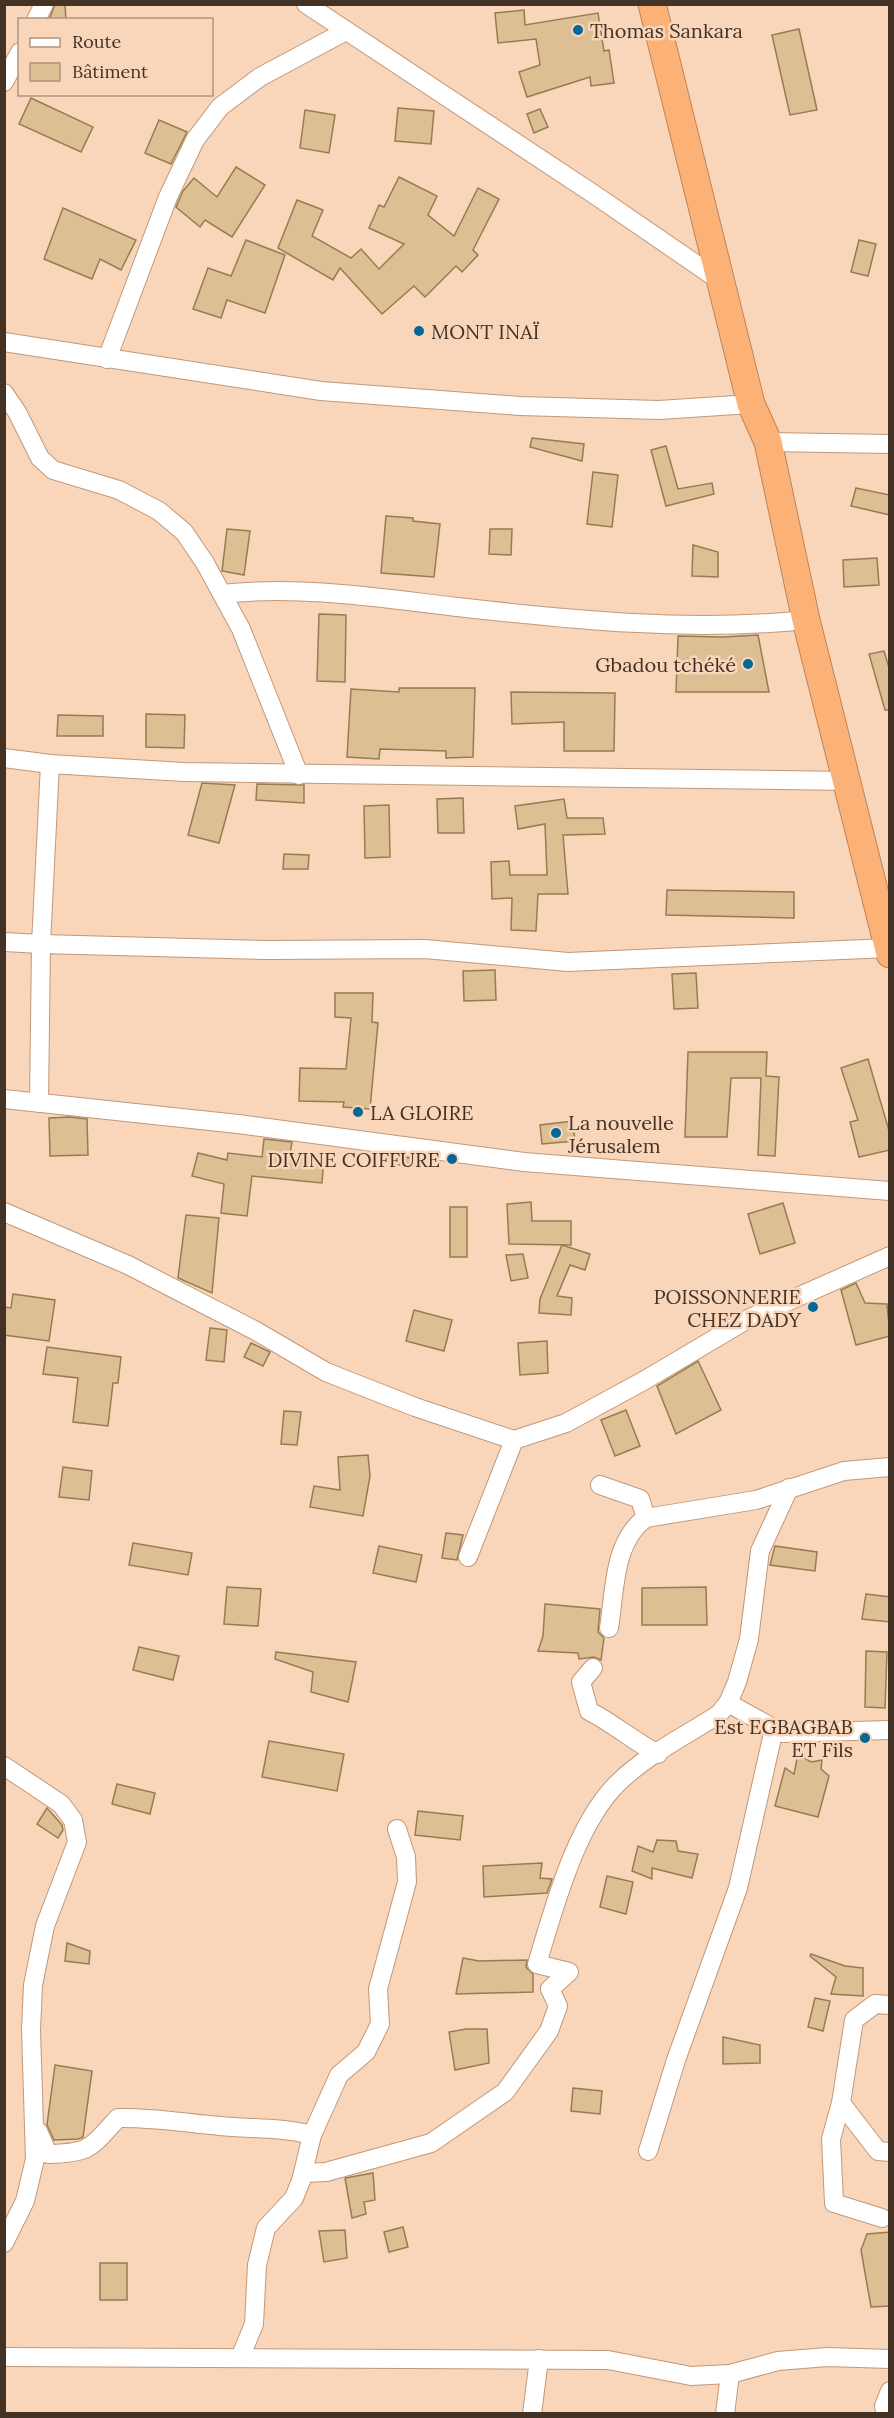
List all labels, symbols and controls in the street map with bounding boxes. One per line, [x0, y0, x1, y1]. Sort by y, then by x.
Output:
legend [18, 18, 213, 96]
place label: Thomas Sankara [590, 18, 743, 43]
marker: Thomas Sankara [571, 23, 585, 37]
text: Route [72, 30, 121, 53]
text: Bâtiment [72, 60, 148, 83]
place label: MONT INAÏ [431, 319, 540, 344]
marker: MONT INAÏ [412, 324, 426, 338]
place label: Gbadou tchéké [595, 652, 736, 677]
marker: Gbadou tchéké [741, 657, 755, 671]
place label: LA GLOIRE [370, 1100, 473, 1125]
marker: LA GLOIRE [351, 1105, 365, 1119]
place label: La nouvelle Jérusalem [567, 1110, 674, 1158]
marker: La nouvelle Jérusalem [549, 1126, 563, 1140]
place label: DIVINE COIFFURE [268, 1147, 440, 1172]
marker: DIVINE COIFFURE [445, 1152, 459, 1166]
place label: POISSONNERIE CHEZ DADY [653, 1284, 801, 1332]
marker: POISSONNERIE CHEZ DADY [806, 1300, 820, 1314]
place label: Est EGBAGBAB ET Fils [714, 1714, 853, 1762]
marker: Est EGBAGBAB ET Fils [858, 1731, 872, 1745]

